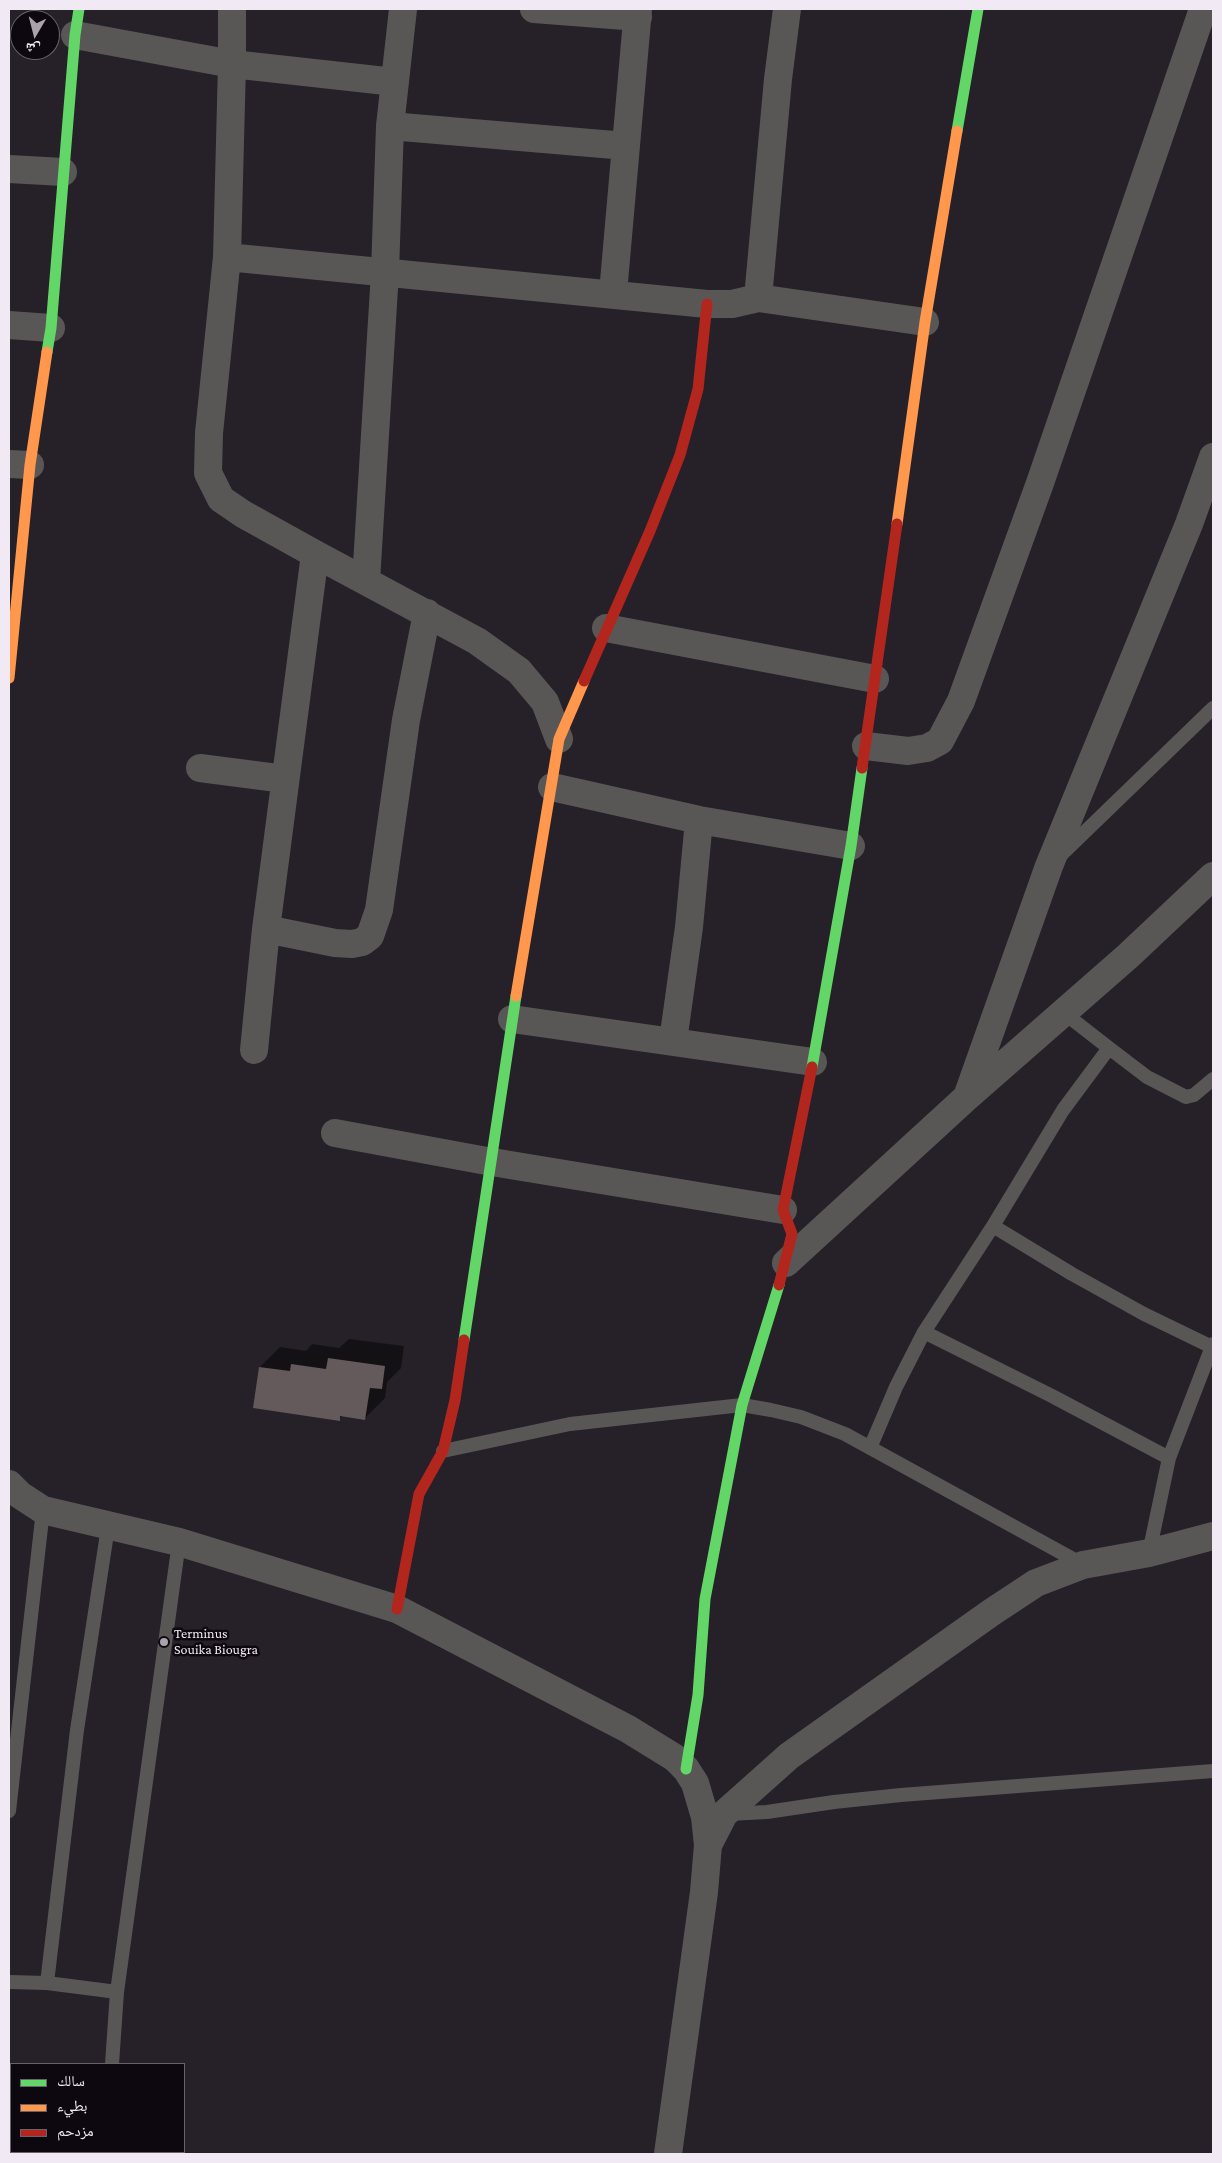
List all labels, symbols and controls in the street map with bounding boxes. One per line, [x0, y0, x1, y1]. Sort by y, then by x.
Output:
north arrow [10, 10, 60, 60]
text: ش [25, 40, 42, 58]
place label: Terminus Souika Biougra [174, 1626, 258, 1658]
marker: Terminus Souika Biougra [158, 1636, 170, 1648]
legend [10, 2063, 185, 2153]
text: سالك [57, 2073, 85, 2089]
text: بطيء [57, 2098, 87, 2114]
text: مزدحم [57, 2123, 94, 2139]

